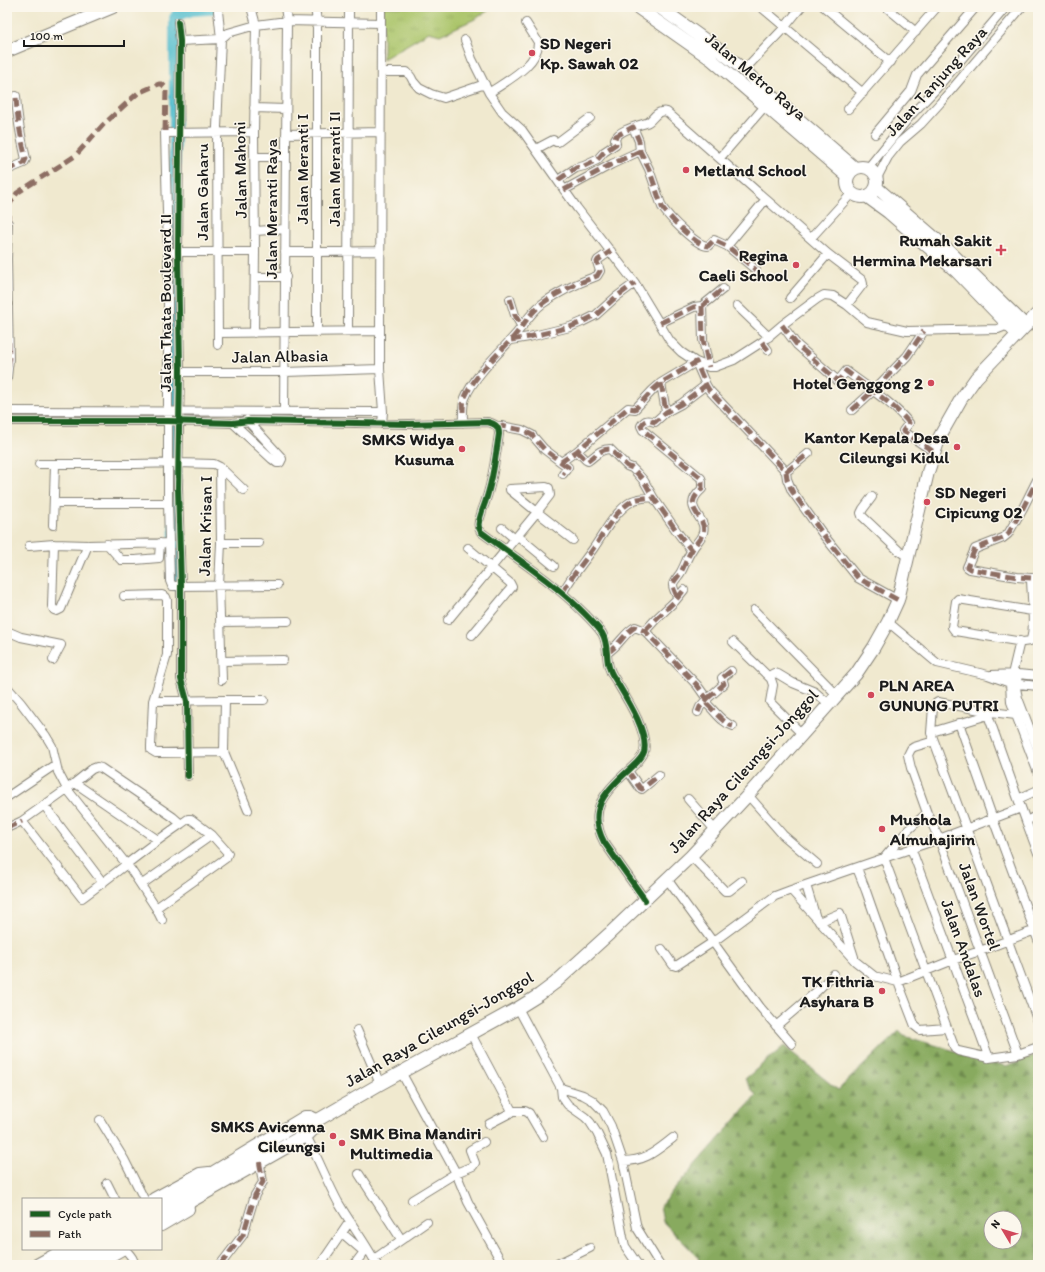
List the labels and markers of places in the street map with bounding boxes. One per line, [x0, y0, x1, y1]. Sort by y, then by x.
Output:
place label: SD Negeri Kp. Sawah 02 [540, 33, 638, 74]
marker: SD Negeri Kp. Sawah 02 [527, 48, 537, 58]
place label: Metland School [694, 160, 807, 180]
marker: Metland School [681, 165, 691, 175]
place label: Rumah Sakit Hermina Mekarsari [852, 230, 993, 270]
marker: Rumah Sakit Hermina Mekarsari [995, 244, 1007, 256]
place label: Regina Caeli School [699, 245, 788, 285]
marker: Regina Caeli School [791, 260, 801, 270]
place label: Hotel Genggong 2 [793, 373, 923, 394]
marker: Hotel Genggong 2 [926, 378, 936, 388]
place label: Kantor Kepala Desa Cileungsi Kidul [804, 427, 949, 468]
place label: SMKS Widya Kusuma [362, 429, 455, 469]
marker: Kantor Kepala Desa Cileungsi Kidul [952, 442, 962, 452]
marker: SMKS Widya Kusuma [457, 444, 467, 454]
place label: SD Negeri Cipicung 02 [935, 482, 1022, 523]
marker: SD Negeri Cipicung 02 [922, 497, 932, 507]
place label: PLN AREA GUNUNG PUTRI [879, 675, 999, 715]
marker: PLN AREA GUNUNG PUTRI [866, 690, 876, 700]
place label: Mushola Almuhajirin [889, 809, 975, 850]
marker: Mushola Almuhajirin [877, 824, 887, 834]
place label: TK Fithria Asyhara B [799, 971, 874, 1012]
marker: TK Fithria Asyhara B [877, 986, 887, 996]
place label: SMKS Avicenna Cileungsi [211, 1116, 325, 1157]
place label: SMK Bina Mandiri Multimedia [350, 1123, 481, 1163]
marker: SMKS Avicenna Cileungsi [328, 1131, 338, 1141]
marker: SMK Bina Mandiri Multimedia [337, 1138, 347, 1148]

